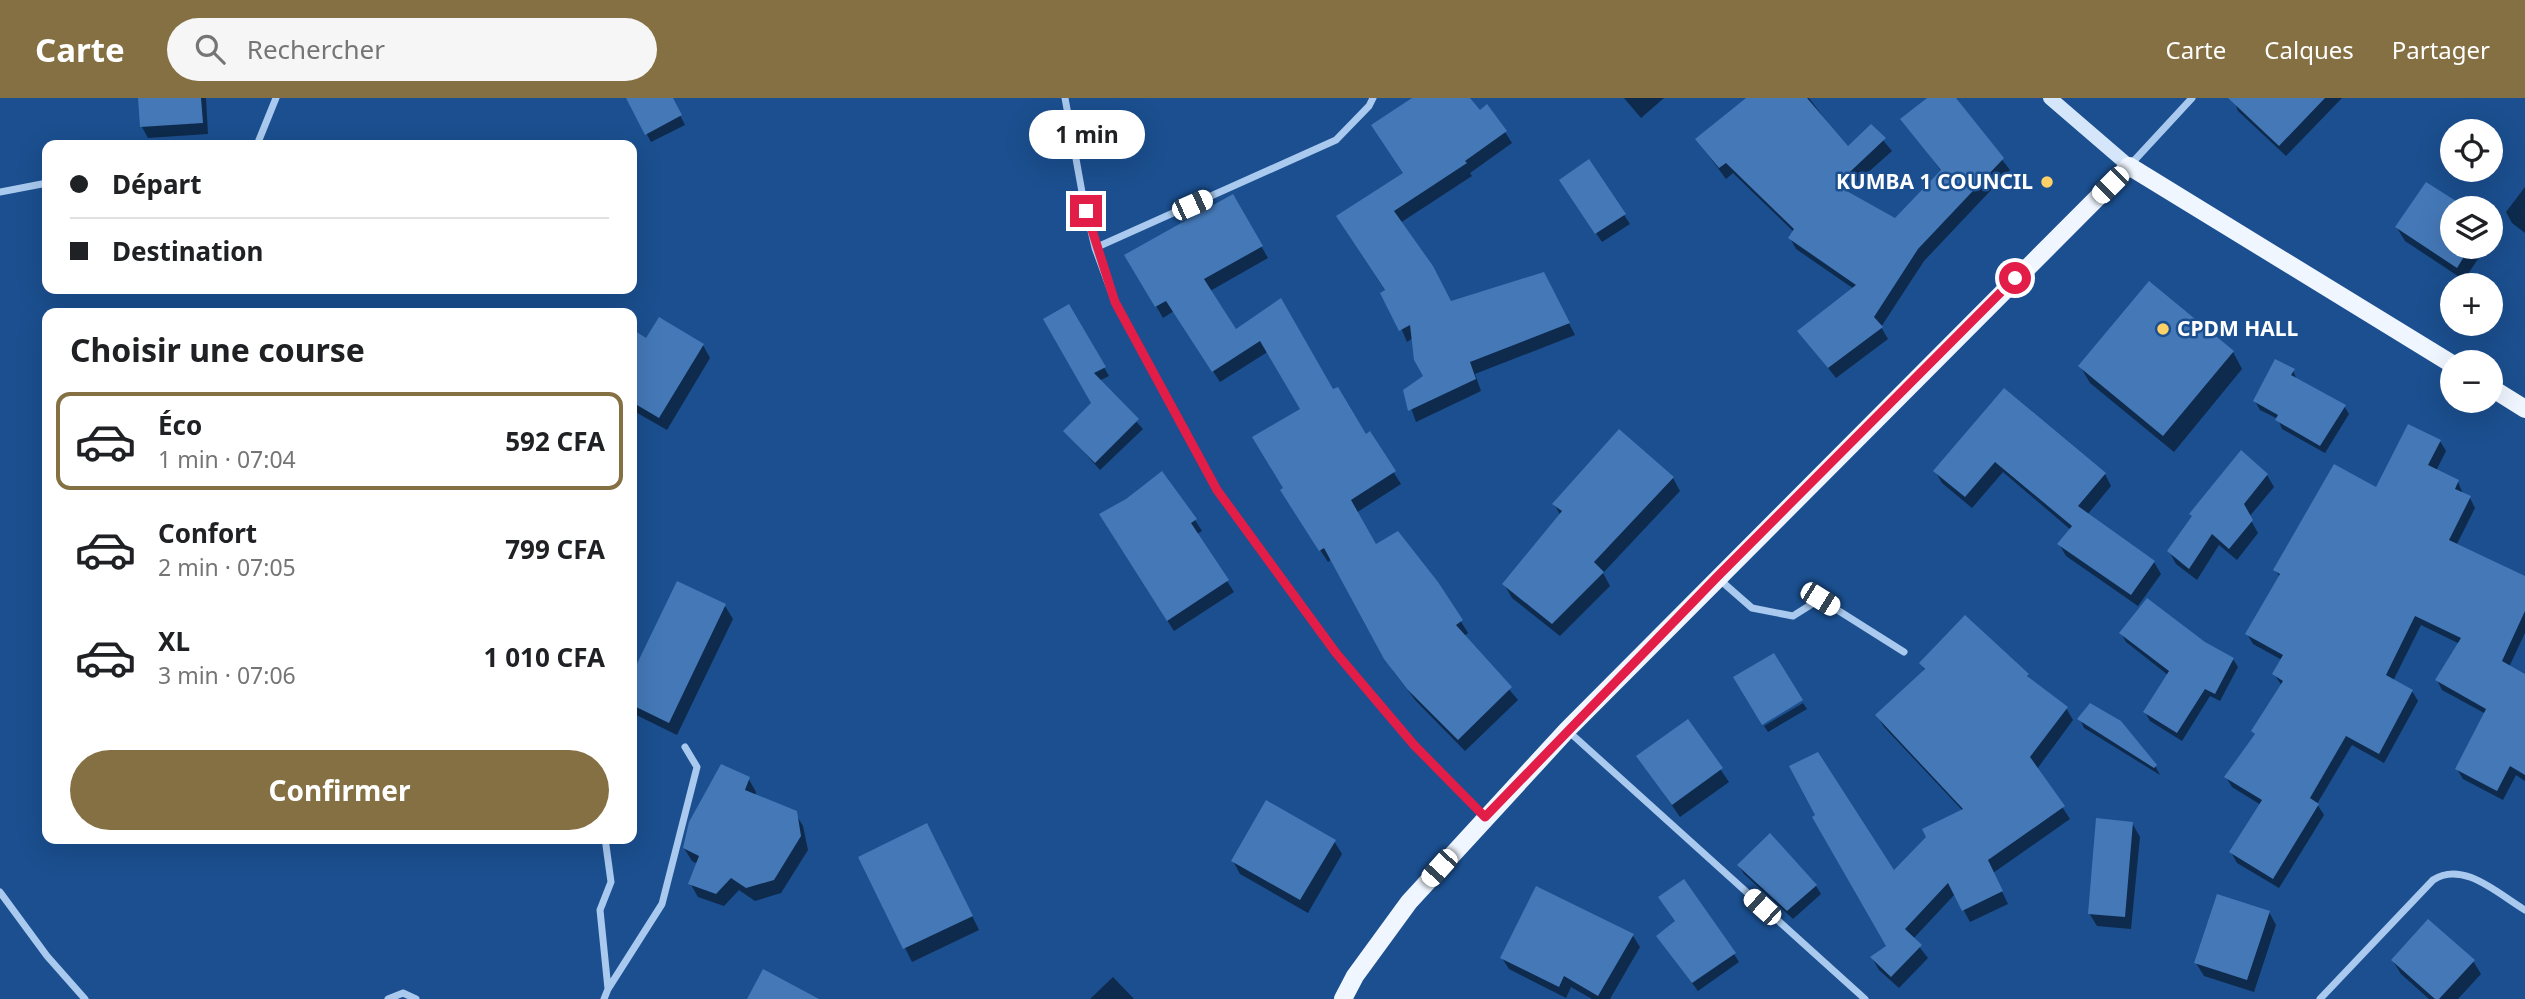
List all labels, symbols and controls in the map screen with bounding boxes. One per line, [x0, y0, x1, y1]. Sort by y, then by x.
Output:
search box [167, 18, 657, 81]
text: Carte [35, 27, 125, 72]
icon: search [191, 30, 229, 68]
text: Rechercher [247, 31, 385, 67]
text: Carte [2166, 33, 2226, 66]
text: Calques [2264, 33, 2354, 66]
text: Partager [2392, 33, 2490, 66]
callout: 1 min [1028, 109, 1144, 158]
text: 1 min [1055, 118, 1119, 150]
map controls [2440, 119, 2503, 413]
button: locate [2440, 119, 2503, 182]
car [2088, 163, 2133, 207]
text: Départ [112, 166, 201, 202]
place label: KUMBA 1 COUNCIL [1836, 167, 2033, 195]
marker: KUMBA 1 COUNCIL [2039, 174, 2055, 190]
car [1169, 187, 1216, 223]
route end [1070, 195, 1102, 227]
button: layers [2440, 196, 2503, 259]
text: Destination [112, 233, 263, 269]
route start [1999, 262, 2031, 294]
button: + [2440, 273, 2503, 336]
place label: CPDM HALL [2177, 314, 2298, 342]
marker: CPDM HALL [2155, 321, 2171, 337]
text: Choisir une course [70, 328, 365, 371]
button: − [2440, 350, 2503, 413]
text: Éco [158, 407, 202, 443]
icon: car [74, 410, 137, 473]
text: 592 CFA [505, 423, 605, 459]
text: 1 min · 07:04 [158, 443, 296, 475]
text: Confort [158, 515, 257, 551]
icon: car [74, 518, 137, 581]
text: 799 CFA [505, 531, 605, 567]
text: 2 min · 07:05 [158, 551, 296, 583]
car [1797, 579, 1844, 619]
text: XL [158, 623, 190, 659]
icon: car [74, 626, 137, 689]
text: 1 010 CFA [484, 639, 605, 675]
text: 3 min · 07:06 [158, 659, 296, 691]
button: Confirmer [70, 750, 609, 830]
car [1418, 845, 1461, 891]
car [1740, 885, 1785, 929]

